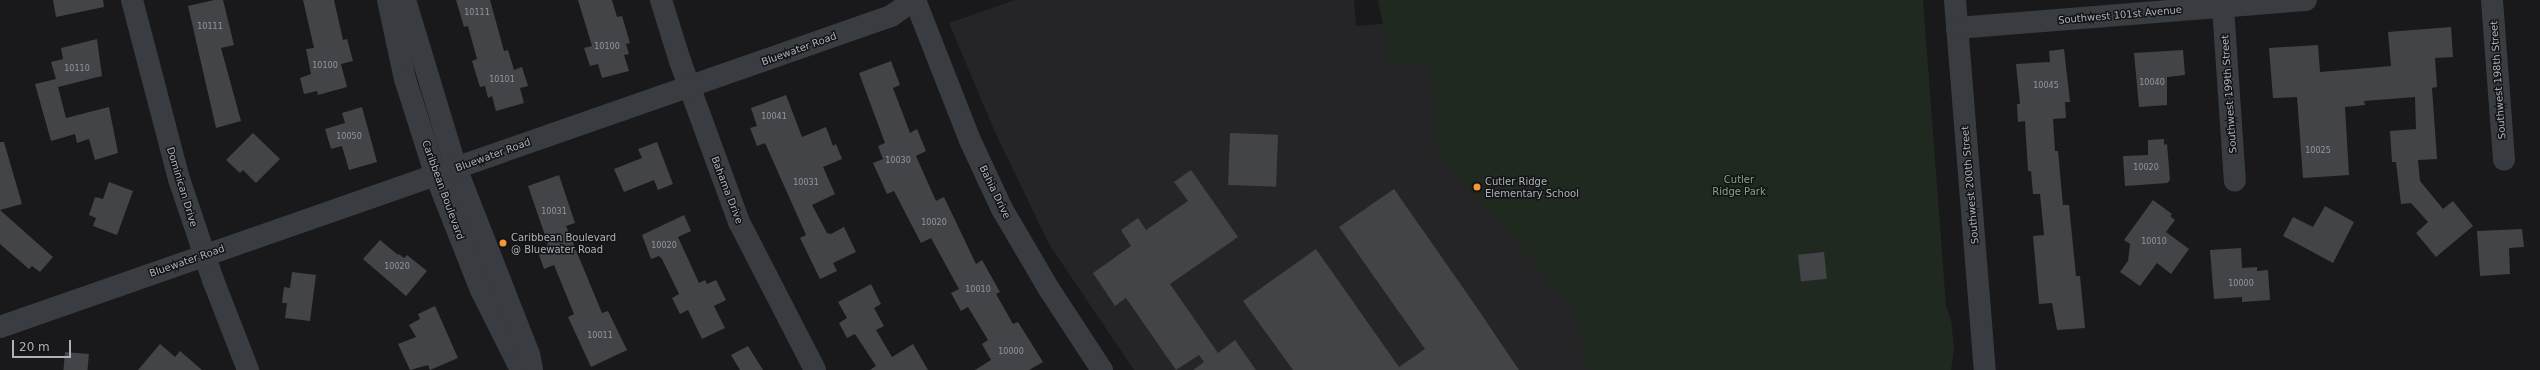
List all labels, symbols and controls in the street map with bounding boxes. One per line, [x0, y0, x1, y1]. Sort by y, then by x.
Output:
street label: Southwest 101st Avenue [2058, 4, 2182, 26]
house number: 10111 [464, 8, 490, 18]
street label: Southwest 198th Street [2488, 20, 2508, 140]
house number: 10111 [197, 22, 223, 32]
street label: Bluewater Road [760, 30, 838, 68]
street label: Southwest 199th Street [2219, 34, 2239, 154]
house number: 10100 [594, 42, 620, 52]
house number: 10100 [312, 61, 338, 71]
house number: 10110 [64, 64, 90, 74]
house number: 10101 [489, 75, 515, 85]
house number: 10040 [2139, 78, 2165, 88]
house number: 10045 [2033, 81, 2059, 91]
house number: 10041 [761, 112, 787, 122]
street label: Southwest 200th Street [1959, 125, 1981, 245]
house number: 10050 [336, 132, 362, 142]
street label: Bluewater Road [454, 136, 532, 174]
street label: Caribbean Boulevard [419, 139, 467, 241]
street label: Dominican Drive [164, 145, 200, 229]
house number: 10025 [2305, 146, 2331, 156]
street label: Bahama Drive [709, 155, 745, 225]
house number: 10030 [885, 156, 911, 166]
street label: Bahia Drive [977, 163, 1013, 221]
house number: 10020 [2133, 163, 2159, 173]
park label: Cutler Ridge Park [1712, 173, 1766, 196]
place label: Cutler Ridge Elementary School [1485, 175, 1579, 198]
house number: 10031 [793, 178, 819, 188]
marker: Cutler Ridge Elementary School [1472, 182, 1482, 192]
house number: 10031 [541, 207, 567, 217]
house number: 10020 [921, 218, 947, 228]
place label: Caribbean Boulevard @ Bluewater Road [511, 231, 616, 254]
house number: 10010 [2141, 237, 2167, 247]
marker: Caribbean Boulevard @ Bluewater Road [498, 238, 508, 248]
house number: 10020 [651, 241, 677, 251]
street label: Bluewater Road [148, 242, 226, 280]
house number: 10020 [384, 262, 410, 272]
house number: 10000 [2228, 279, 2254, 289]
house number: 10010 [965, 285, 991, 295]
house number: 10011 [587, 331, 613, 341]
scale bar [14, 332, 73, 358]
text: 20 m [19, 340, 50, 354]
house number: 10000 [998, 347, 1024, 357]

